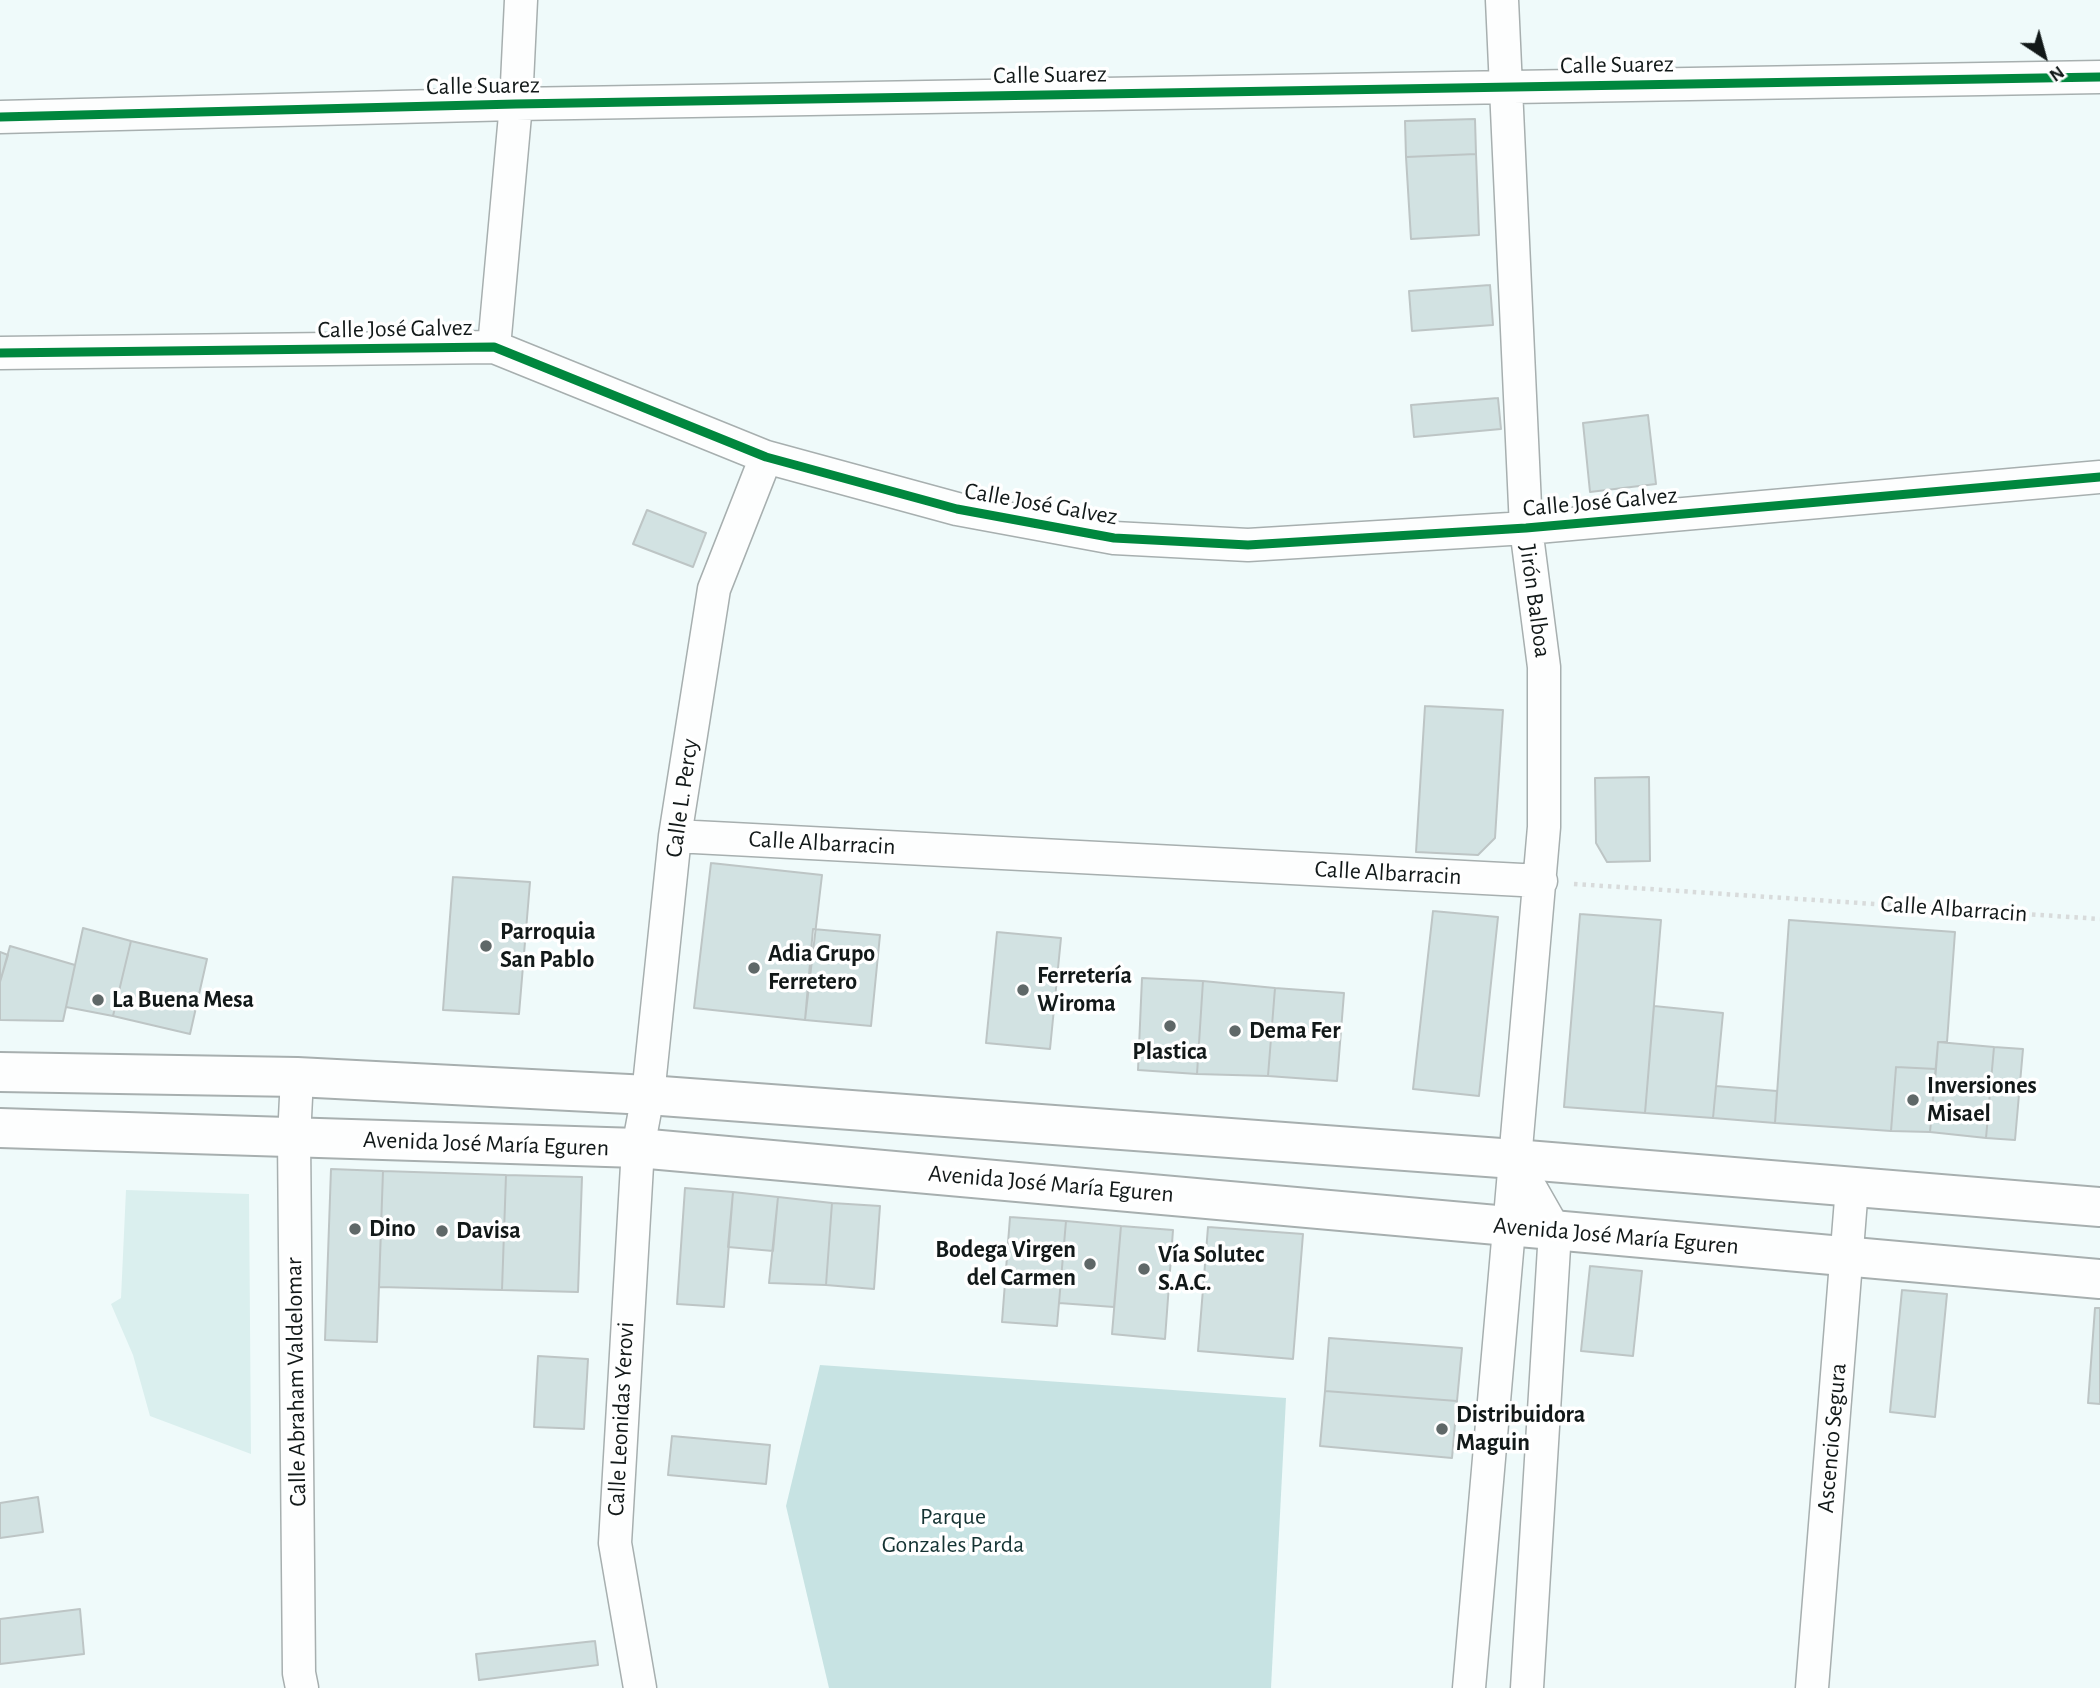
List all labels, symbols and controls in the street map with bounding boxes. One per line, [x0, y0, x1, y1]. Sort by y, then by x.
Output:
north arrow [2009, 21, 2079, 91]
street label: Calle Suarez [1560, 50, 1674, 80]
street label: Calle Suarez [993, 60, 1107, 90]
text: N [2046, 62, 2068, 85]
street label: Calle Suarez [426, 71, 540, 101]
street label: Calle José Galvez [317, 313, 473, 345]
street label: Calle José Galvez [962, 476, 1120, 532]
street label: Calle José Galvez [1522, 481, 1678, 523]
street label: Jirón Balboa [1513, 543, 1557, 659]
street label: Calle L. Percy [659, 737, 705, 859]
street label: Calle Albarracin [748, 825, 896, 861]
street label: Calle Albarracin [1314, 855, 1462, 891]
street label: Calle Albarracin [1880, 890, 2028, 928]
place label: Parroquia San Pablo [500, 918, 595, 974]
marker: Parroquia San Pablo [478, 938, 494, 954]
place label: Adia Grupo Ferretero [768, 940, 875, 996]
marker: Adia Grupo Ferretero [746, 960, 762, 976]
place label: Ferretería Wiroma [1037, 962, 1132, 1018]
marker: Ferretería Wiroma [1015, 982, 1031, 998]
place label: La Buena Mesa [112, 986, 254, 1014]
marker: La Buena Mesa [90, 992, 106, 1008]
place label: Dema Fer [1249, 1017, 1340, 1045]
marker: Plastica [1162, 1018, 1178, 1034]
marker: Dema Fer [1227, 1023, 1243, 1039]
place label: Plastica [1132, 1038, 1208, 1066]
place label: Inversiones Misael [1927, 1072, 2037, 1128]
marker: Inversiones Misael [1905, 1092, 1921, 1108]
street label: Avenida José María Eguren [362, 1125, 610, 1163]
street label: Avenida José María Eguren [927, 1159, 1175, 1209]
street label: Avenida José María Eguren [1492, 1211, 1740, 1261]
place label: Dino [369, 1215, 416, 1243]
place label: Davisa [456, 1217, 521, 1245]
marker: Dino [347, 1221, 363, 1237]
marker: Davisa [434, 1223, 450, 1239]
place label: Bodega Virgen del Carmen [935, 1236, 1076, 1292]
place label: Vía Solutec S.A.C. [1158, 1241, 1264, 1297]
marker: Bodega Virgen del Carmen [1082, 1256, 1098, 1272]
street label: Calle Abraham Valdelomar [279, 1257, 313, 1507]
marker: Vía Solutec S.A.C. [1136, 1261, 1152, 1277]
street label: Calle Leonidas Yerovi [602, 1321, 640, 1517]
street label: Ascencio Segura [1811, 1362, 1853, 1514]
place label: Distribuidora Maguin [1456, 1401, 1585, 1457]
marker: Distribuidora Maguin [1434, 1421, 1450, 1437]
park label: Parque Gonzales Parda [882, 1503, 1024, 1559]

